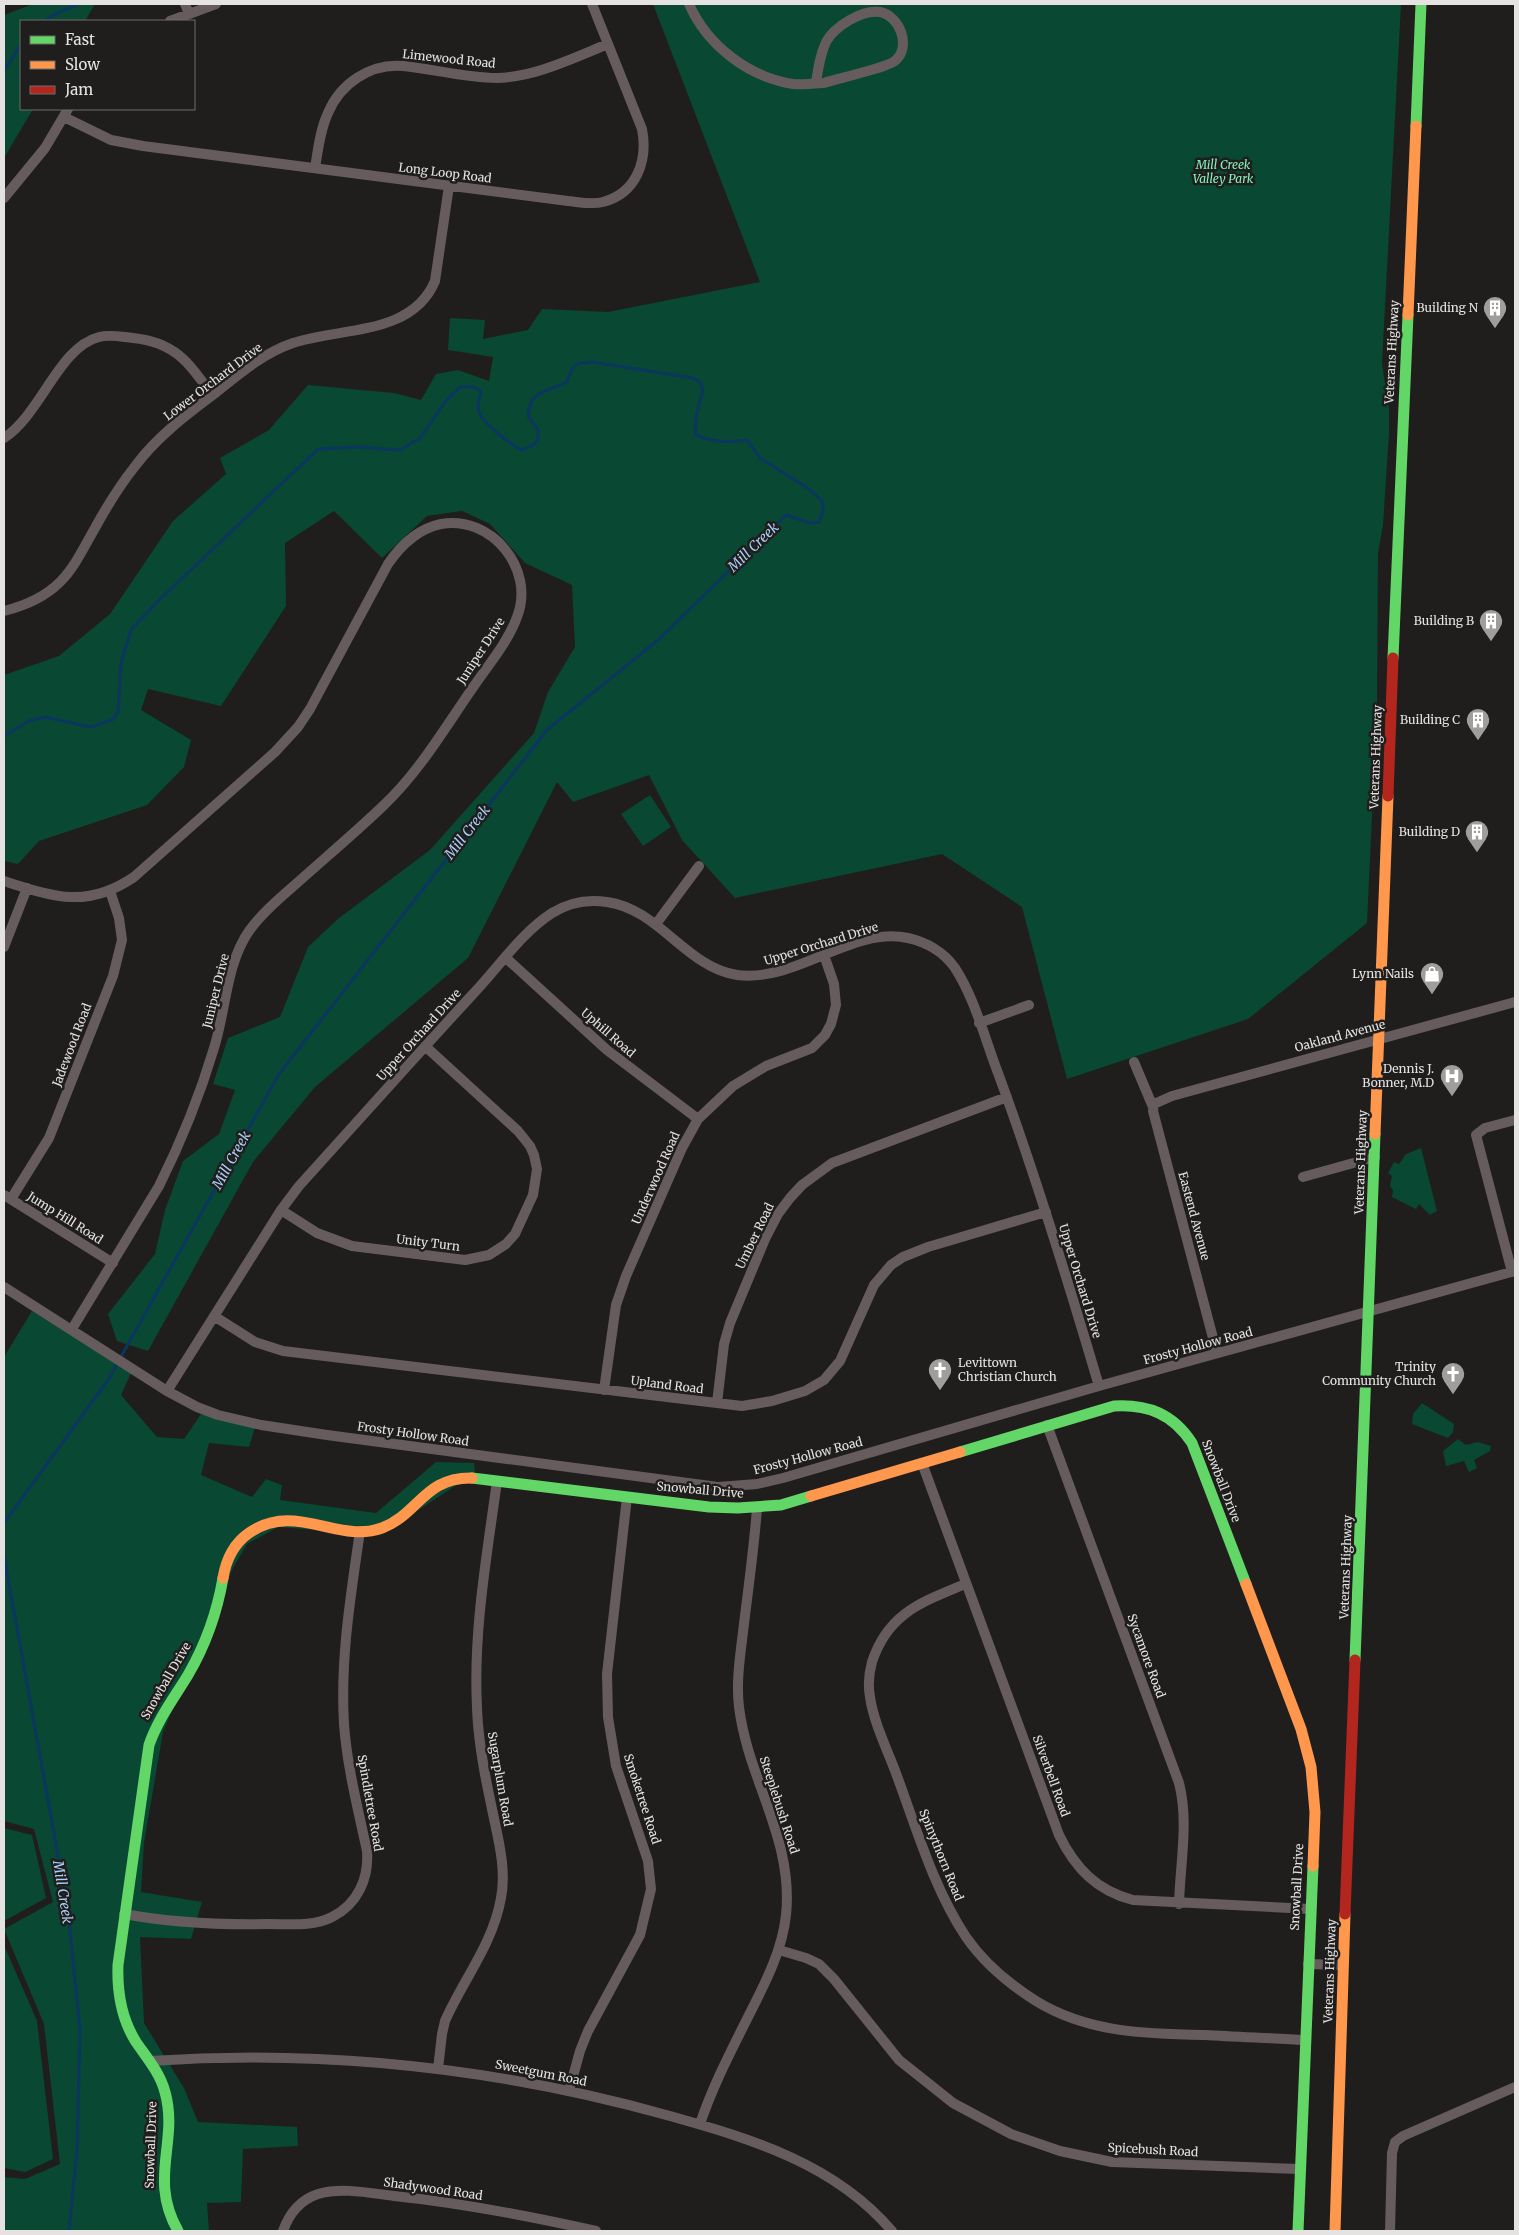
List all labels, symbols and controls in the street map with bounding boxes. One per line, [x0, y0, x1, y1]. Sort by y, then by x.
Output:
legend [20, 20, 195, 110]
text: Fast [65, 30, 95, 49]
street label: Limewood Road [402, 46, 496, 71]
text: Slow [65, 55, 100, 74]
text: Jam [64, 80, 93, 99]
park label: Mill Creek Valley Park [1193, 157, 1254, 186]
street label: Long Loop Road [398, 159, 493, 186]
building icon: Building N [1482, 295, 1508, 329]
street label: Veterans Highway [1381, 300, 1402, 405]
place label: Building N [1417, 300, 1479, 315]
street label: Lower Orchard Drive [160, 340, 265, 424]
water label: Mill Creek [723, 518, 782, 576]
building icon: Building B [1478, 608, 1504, 642]
place label: Building B [1414, 613, 1474, 628]
street label: Juniper Drive [453, 615, 508, 688]
street label: Veterans Highway [1366, 705, 1385, 810]
building icon: Building C [1465, 707, 1491, 741]
place label: Building C [1400, 712, 1460, 727]
water label: Mill Creek [440, 801, 494, 863]
building icon: Building D [1464, 819, 1490, 853]
place label: Building D [1399, 824, 1460, 839]
street label: Upper Orchard Drive [762, 919, 880, 968]
street label: Juniper Drive [199, 952, 232, 1031]
shop icon: Lynn Nails [1419, 961, 1445, 995]
place label: Lynn Nails [1352, 966, 1414, 981]
street label: Upper Orchard Drive [373, 986, 464, 1084]
street label: Jadewood Road [48, 1001, 94, 1090]
street label: Uphill Road [578, 1005, 639, 1060]
street label: Oakland Avenue [1293, 1016, 1387, 1055]
place label: Dennis J. Bonner, M.D [1362, 1061, 1434, 1090]
hospital icon: Dennis J. Bonner, M.D [1439, 1063, 1465, 1097]
street label: Veterans Highway [1351, 1110, 1370, 1215]
water label: Mill Creek [207, 1127, 255, 1193]
street label: Underwood Road [628, 1129, 683, 1226]
street label: Eastend Avenue [1175, 1170, 1214, 1262]
street label: Jump Hill Road [24, 1188, 106, 1247]
street label: Umber Road [732, 1200, 777, 1271]
street label: Upper Orchard Drive [1056, 1222, 1105, 1340]
street label: Unity Turn [395, 1231, 461, 1254]
street label: Frosty Hollow Road [1142, 1324, 1254, 1367]
place label: Levittown Christian Church [958, 1355, 1057, 1384]
church icon: Levittown Christian Church [927, 1357, 953, 1391]
place label: Trinity Community Church [1322, 1359, 1436, 1388]
church icon: Trinity Community Church [1440, 1361, 1466, 1395]
street label: Upland Road [630, 1373, 704, 1396]
street label: Frosty Hollow Road [356, 1418, 470, 1449]
street label: Frosty Hollow Road [752, 1434, 864, 1477]
street label: Snowball Drive [1199, 1437, 1244, 1524]
street label: Snowball Drive [656, 1478, 744, 1501]
street label: Veterans Highway [1336, 1515, 1355, 1620]
street label: Sycamore Road [1124, 1612, 1169, 1700]
street label: Snowball Drive [137, 1639, 194, 1722]
street label: Sugarplum Road [485, 1731, 516, 1827]
street label: Silverbell Road [1030, 1733, 1073, 1819]
street label: Smoketree Road [621, 1752, 664, 1846]
street label: Spindletree Road [355, 1753, 386, 1853]
street label: Steeplebush Road [757, 1754, 802, 1856]
street label: Spinythorn Road [916, 1807, 967, 1903]
street label: Snowball Drive [1287, 1843, 1306, 1931]
water label: Mill Creek [49, 1858, 77, 1925]
street label: Veterans Highway [1320, 1919, 1339, 2024]
street label: Sweetgum Road [494, 2056, 588, 2089]
street label: Snowball Drive [141, 2101, 160, 2189]
street label: Spicebush Road [1107, 2140, 1199, 2159]
street label: Shadywood Road [383, 2174, 484, 2203]

